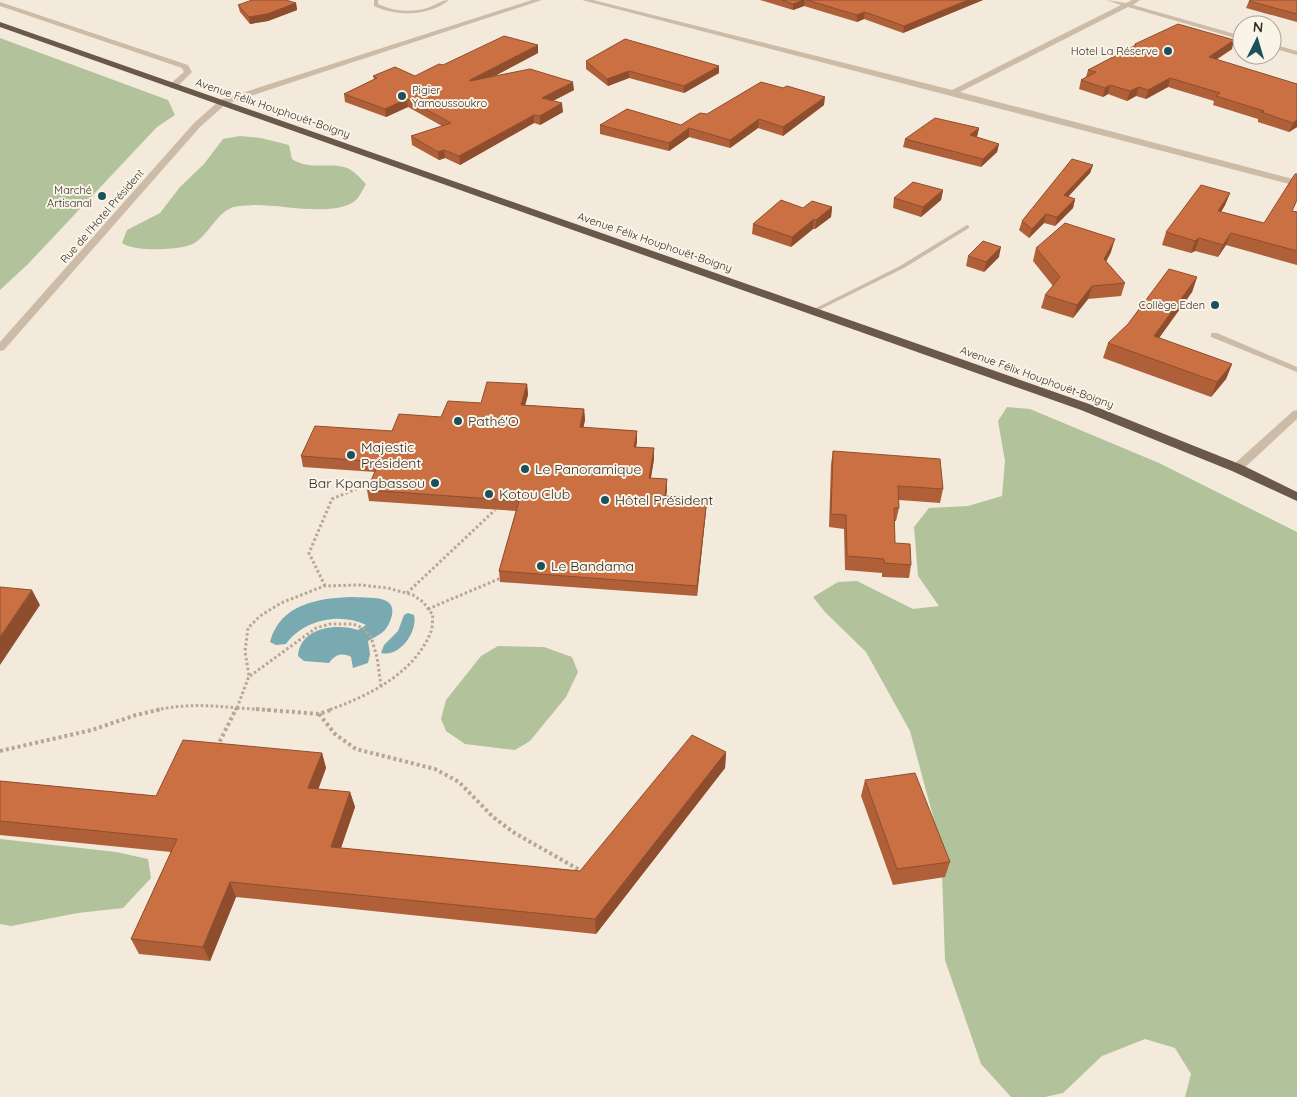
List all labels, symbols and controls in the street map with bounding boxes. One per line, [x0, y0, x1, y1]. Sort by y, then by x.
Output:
north arrow [1232, 15, 1282, 65]
text: N [1252, 18, 1264, 36]
place label: Hotel La Réserve [1071, 44, 1158, 58]
marker: Hotel La Réserve [1162, 45, 1174, 57]
street label: Avenue Félix Houphouët-Boigny [194, 75, 352, 141]
place label: Pigier Yamoussoukro [412, 83, 487, 110]
marker: Pigier Yamoussoukro [396, 90, 408, 102]
street label: Rue de l'Hotel Président [57, 166, 147, 266]
place label: Marché Artisanal [47, 183, 92, 210]
marker: Marché Artisanal [96, 190, 108, 202]
street label: Avenue Félix Houphouët-Boigny [576, 209, 734, 275]
place label: Collège Eden [1139, 298, 1205, 312]
marker: Collège Eden [1209, 299, 1221, 311]
street label: Avenue Félix Houphouët-Boigny [958, 343, 1116, 411]
place label: Pathé'O [468, 412, 519, 430]
marker: Pathé'O [452, 415, 464, 427]
place label: Majestic Président [361, 438, 421, 472]
marker: Majestic Président [345, 449, 357, 461]
place label: Le Panoramique [535, 460, 641, 478]
marker: Le Panoramique [519, 463, 531, 475]
place label: Bar Kpangbassou [309, 474, 425, 492]
marker: Bar Kpangbassou [429, 477, 441, 489]
place label: Kotou Club [499, 485, 570, 503]
marker: Kotou Club [483, 488, 495, 500]
place label: Hôtel Président [615, 491, 714, 509]
marker: Hôtel Président [599, 494, 611, 506]
place label: Le Bandama [551, 557, 634, 575]
marker: Le Bandama [535, 560, 547, 572]

